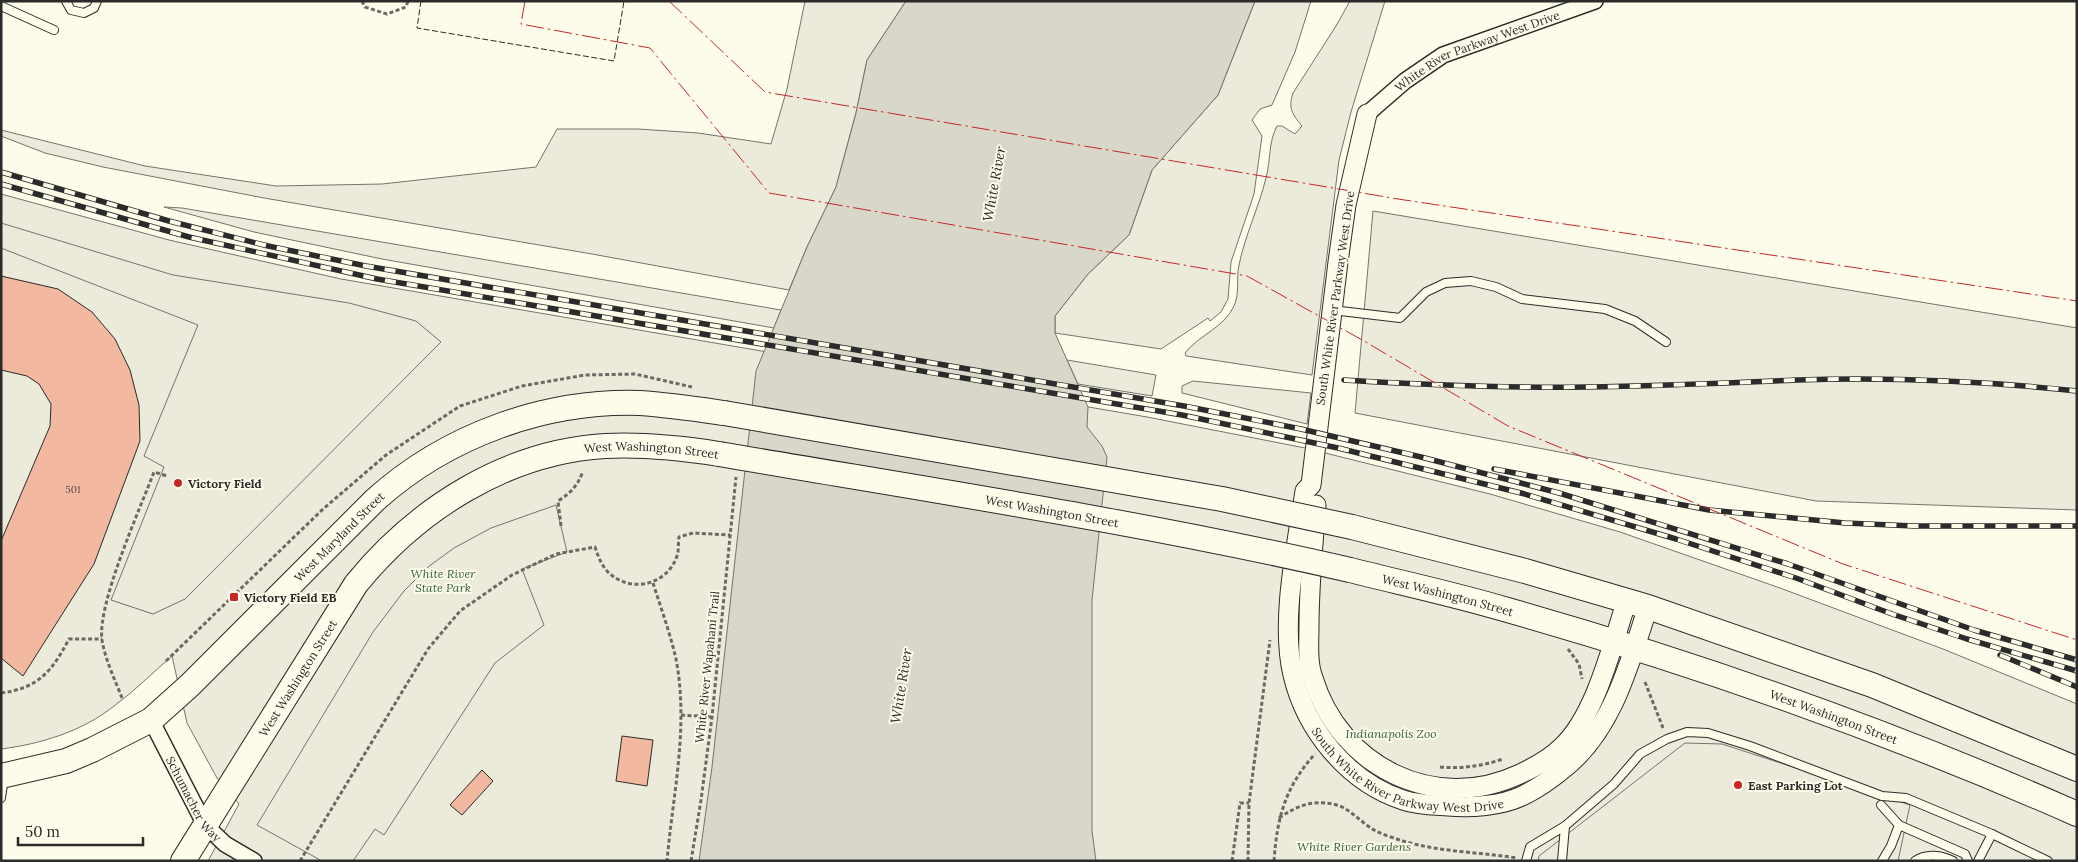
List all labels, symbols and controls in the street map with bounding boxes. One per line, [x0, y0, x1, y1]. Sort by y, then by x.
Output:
street label: White River Parkway West Drive [1391, 7, 1562, 94]
water label: White River [979, 144, 1010, 223]
street label: South White River Parkway West Drive [1313, 189, 1358, 406]
street label: West Washington Street [583, 438, 720, 461]
place label: Victory Field [188, 476, 262, 491]
marker: Victory Field [172, 477, 184, 489]
house number: 501 [65, 483, 81, 496]
street label: West Maryland Street [291, 488, 387, 584]
street label: West Washington Street [984, 491, 1121, 530]
park label: White River State Park [410, 566, 476, 595]
street label: West Washington Street [1381, 571, 1516, 619]
place label: Victory Field EB [244, 590, 336, 605]
street label: White River Wapahani Trail [692, 590, 722, 744]
marker: Victory Field EB [228, 591, 240, 603]
street label: West Washington Street [255, 616, 340, 739]
water label: White River [886, 646, 916, 725]
street label: West Washington Street [1768, 686, 1900, 747]
street label: South White River Parkway West Drive [1309, 724, 1506, 814]
park label: Indianapolis Zoo [1346, 726, 1436, 741]
street label: Schumacher Way [163, 754, 225, 845]
place label: East Parking Lot [1748, 778, 1844, 793]
marker: East Parking Lot [1732, 779, 1744, 791]
scale bar [18, 814, 142, 846]
text: 50 m [25, 822, 60, 841]
park label: White River Gardens [1297, 839, 1411, 854]

